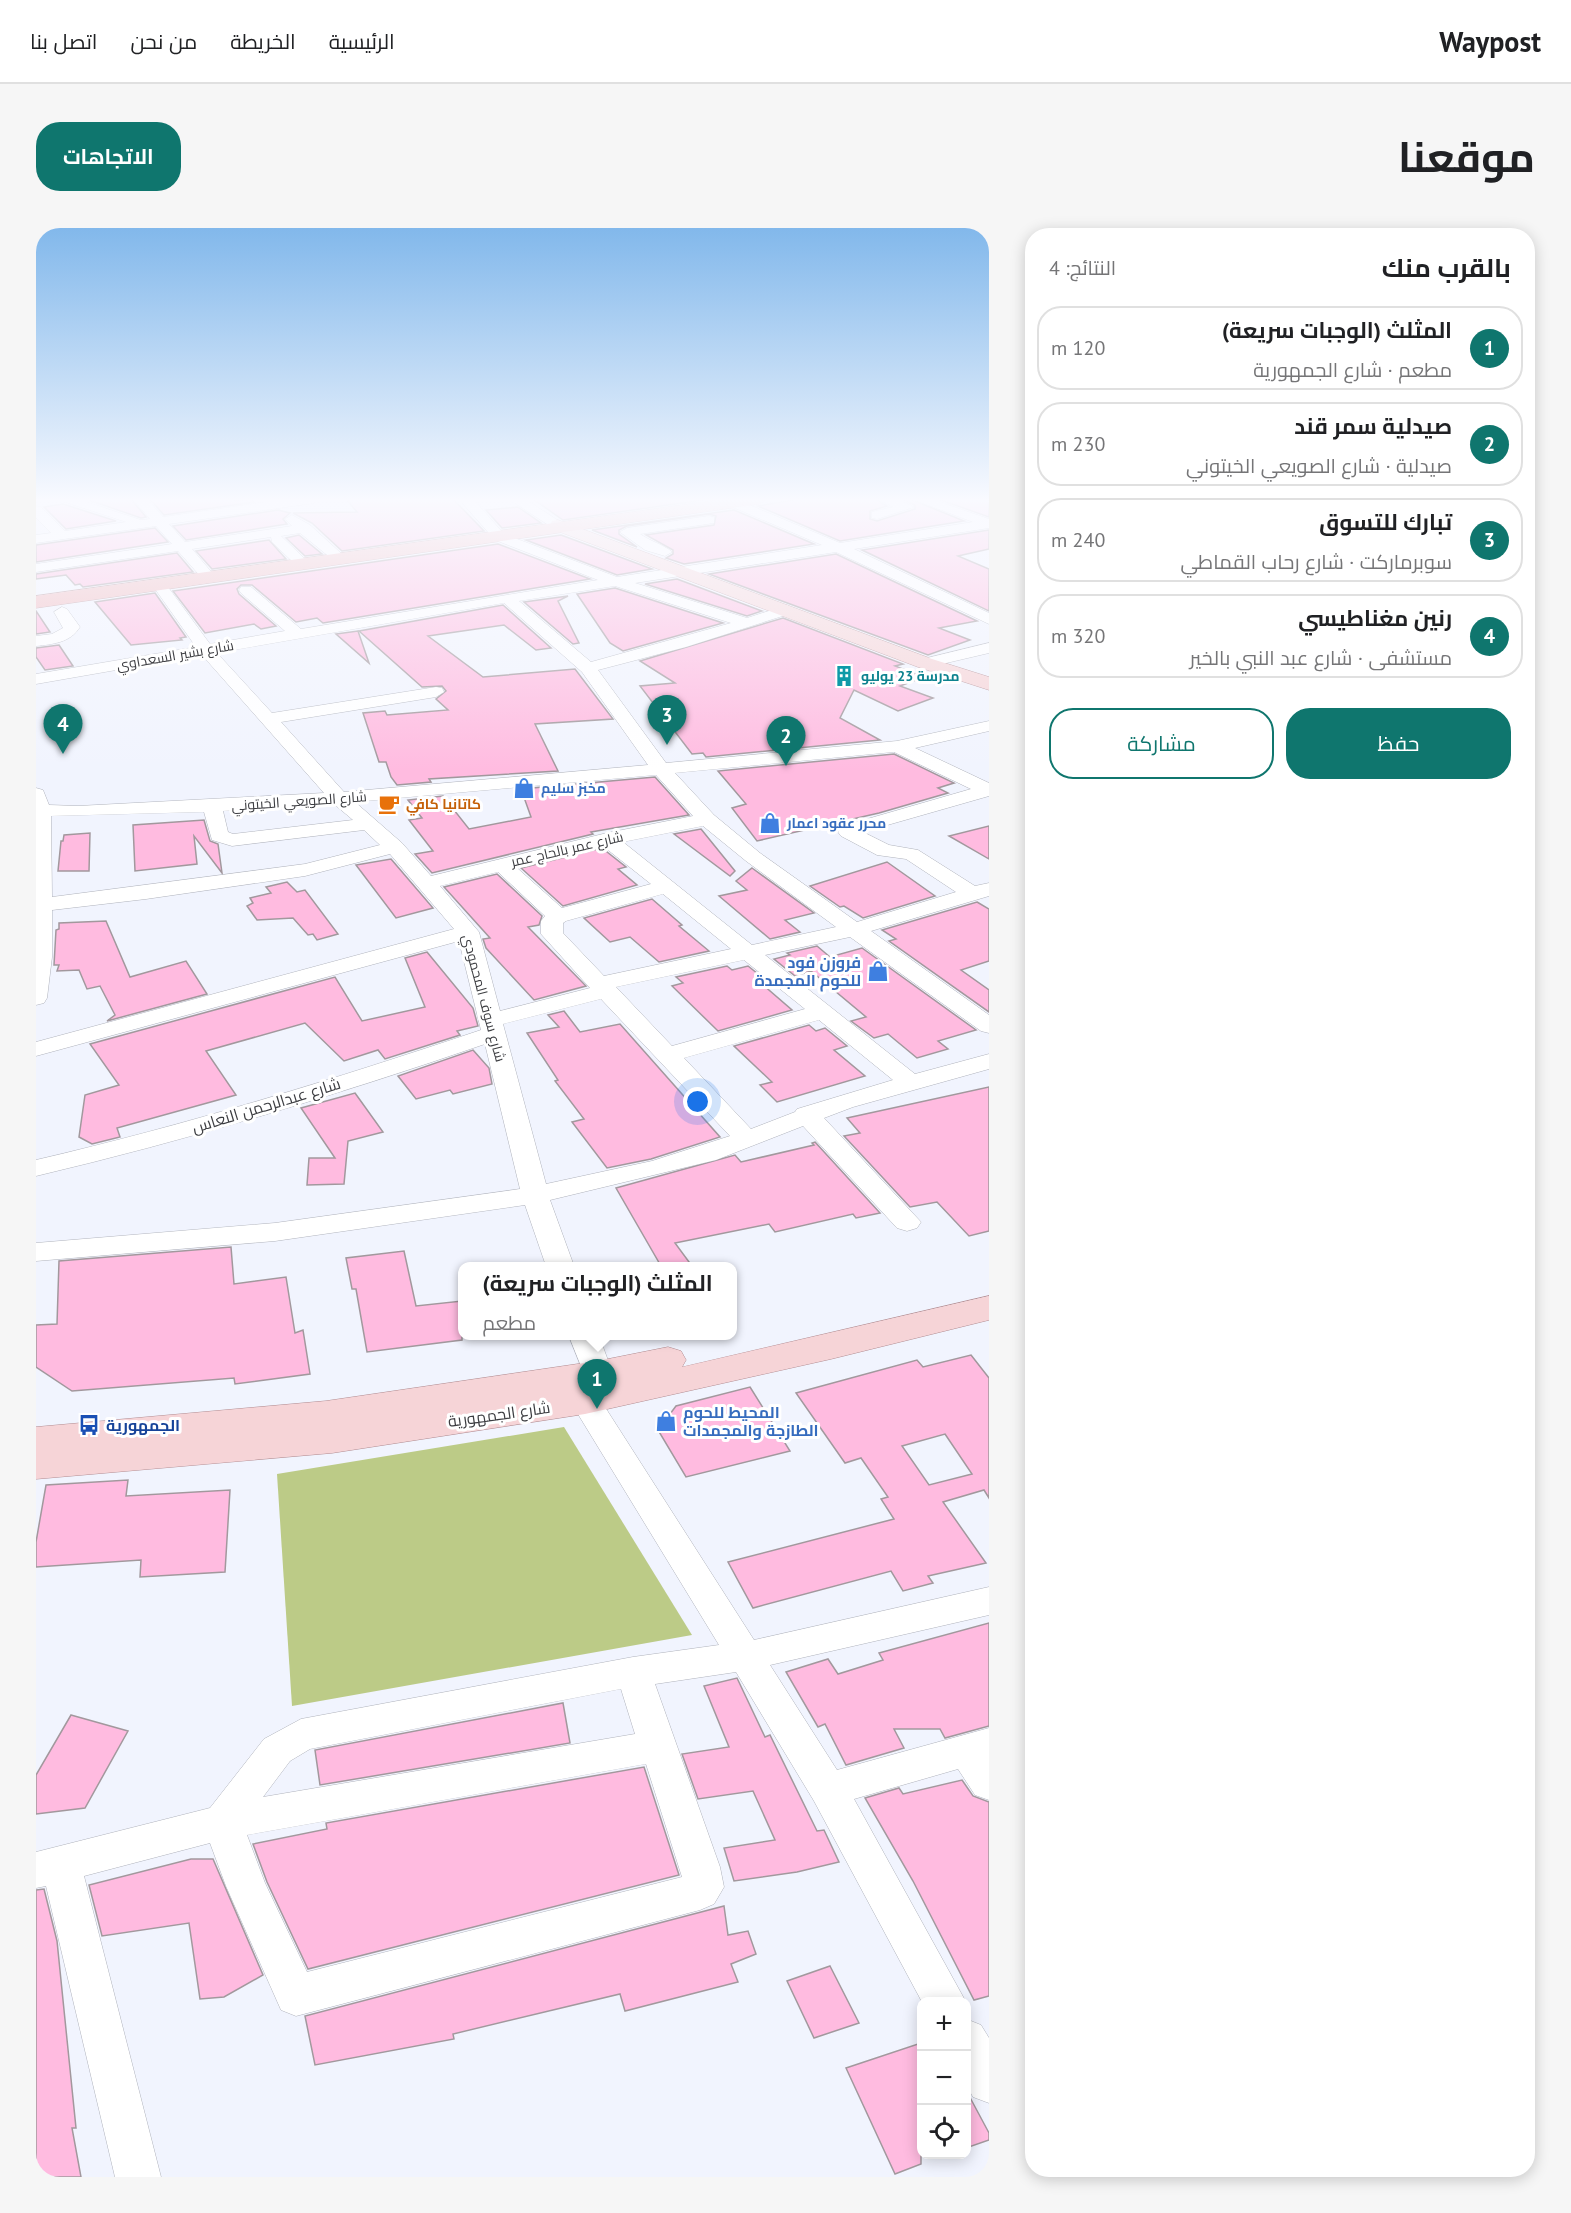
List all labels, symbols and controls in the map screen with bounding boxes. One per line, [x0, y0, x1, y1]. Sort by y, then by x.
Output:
text: Waypost [1439, 23, 1541, 60]
text: اتصل بنا [30, 28, 97, 55]
text: من نحن [130, 28, 197, 55]
text: الخريطة [230, 28, 296, 55]
text: الرئيسية [329, 28, 395, 55]
button: الاتجاهات [36, 122, 181, 191]
text: موقعنا [1398, 129, 1535, 184]
text: بالقرب منك [1382, 251, 1511, 284]
text: النتائج: 4 [1049, 255, 1116, 281]
text: المثلث (الوجبات سريعة) [1222, 316, 1452, 344]
text: 120 m [1051, 335, 1105, 361]
text: 1 [1484, 335, 1495, 361]
text: مطعم · شارع الجمهورية [1253, 357, 1452, 383]
text: صيدلية سمر قند [1294, 412, 1452, 440]
text: 230 m [1051, 431, 1105, 457]
text: 2 [1484, 431, 1495, 457]
text: صيدلية · شارع الصويعي الخيتوني [1186, 453, 1452, 479]
text: تبارك للتسوق [1319, 508, 1452, 536]
text: 240 m [1051, 527, 1105, 553]
text: 3 [1484, 527, 1495, 553]
text: سوبرماركت · شارع رحاب القماطي [1181, 549, 1452, 575]
text: رنين مغناطيسي [1298, 604, 1452, 632]
text: 320 m [1051, 623, 1105, 649]
text: 4 [1484, 623, 1495, 649]
street label: شارع بشير السعداوي [115, 636, 236, 677]
text: مستشفى · شارع عبد النبي بالخير [1190, 645, 1452, 671]
building icon: مدرسة 23 يوليو [832, 664, 856, 688]
place label: مدرسة 23 يوليو [861, 667, 960, 685]
pin: 3 [648, 696, 686, 745]
pin: 4 [44, 704, 82, 754]
button: مشاركة [1049, 708, 1274, 779]
button: حفظ [1286, 708, 1511, 779]
pin: 2 [766, 716, 806, 766]
shop icon: مخبز سليم [512, 776, 536, 800]
place label: مخبز سليم [541, 779, 606, 798]
street label: شارع الصويعي الخيتوني [231, 787, 368, 818]
cafe icon: كاتانيا كافي [377, 792, 401, 816]
place label: كاتانيا كافي [406, 795, 481, 816]
shop icon: محرر عقود اعمار [758, 811, 782, 835]
place label: محرر عقود اعمار [786, 814, 886, 832]
street label: شارع عمر بالحاج عمر [508, 827, 625, 871]
street label: شارع سوف المحمودي [455, 932, 510, 1064]
place label: فروزن فود للحوم المجمدة [755, 952, 861, 992]
shop icon: فروزن فود للحوم المجمدة [866, 959, 890, 983]
street label: شارع عبدالرحمن النعاس [189, 1073, 343, 1139]
your location [683, 1087, 712, 1116]
popup [458, 1262, 737, 1340]
text: المثلث (الوجبات سريعة) [482, 1269, 713, 1297]
text: مطعم [482, 1310, 536, 1336]
pin: 1 [578, 1360, 616, 1409]
street label: شارع الجمهورية [446, 1397, 552, 1433]
place label: المحيط للحوم الطازجة والمجمدات [683, 1402, 819, 1440]
shop icon: المحيط للحوم الطازجة والمجمدات [654, 1409, 678, 1433]
bus stop icon: الجمهورية [77, 1413, 101, 1437]
place label: الجمهورية [106, 1415, 180, 1435]
map controls [917, 1997, 971, 2159]
button: + [917, 1997, 971, 2051]
button: − [917, 2051, 971, 2105]
button: locate [917, 2105, 971, 2159]

